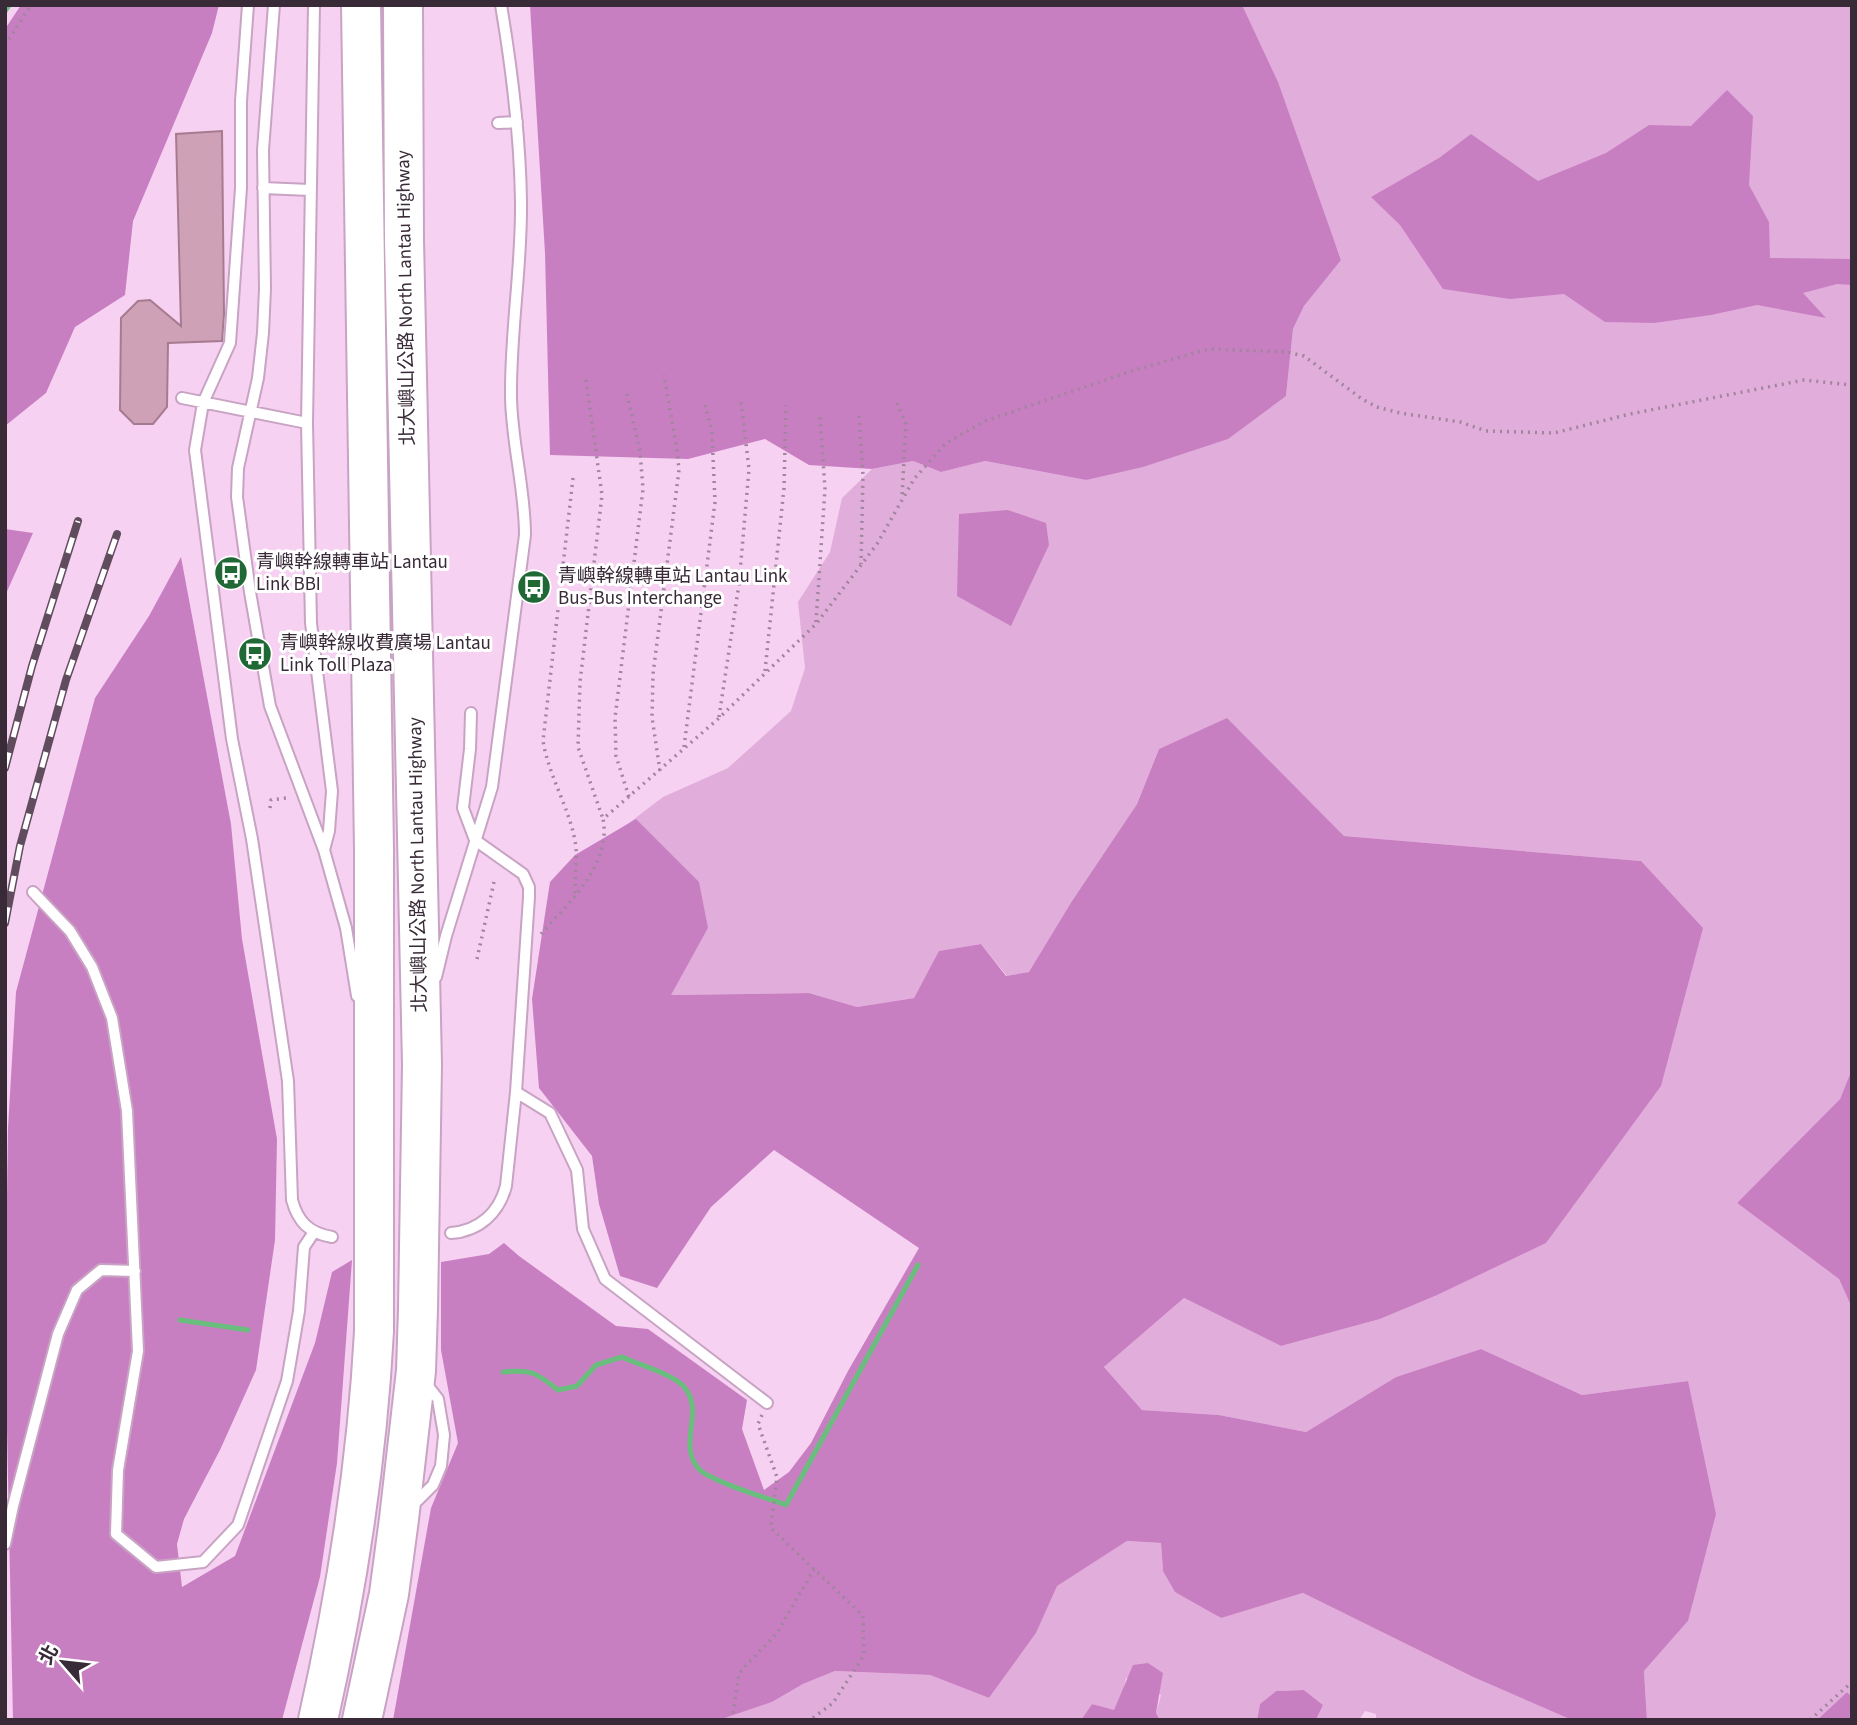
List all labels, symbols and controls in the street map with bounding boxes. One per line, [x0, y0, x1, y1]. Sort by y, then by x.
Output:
street label: 北大嶼山公路 North Lantau Highway [390, 150, 422, 446]
place label: 青嶼幹線轉車站 Lantau Link BBI [256, 549, 448, 598]
bus stop icon: 青嶼幹線轉車站 Lantau Link BBI [212, 554, 250, 592]
place label: 青嶼幹線轉車站 Lantau Link Bus-Bus Interchange [558, 563, 788, 612]
bus stop icon: 青嶼幹線轉車站 Lantau Link Bus-Bus Interchange [515, 568, 553, 606]
place label: 青嶼幹線收費廣場 Lantau Link Toll Plaza [280, 630, 491, 679]
bus stop icon: 青嶼幹線收費廣場 Lantau Link Toll Plaza [236, 635, 274, 673]
street label: 北大嶼山公路 North Lantau Highway [402, 717, 434, 1013]
north arrow [28, 1627, 98, 1697]
text: 北 [33, 1640, 66, 1669]

